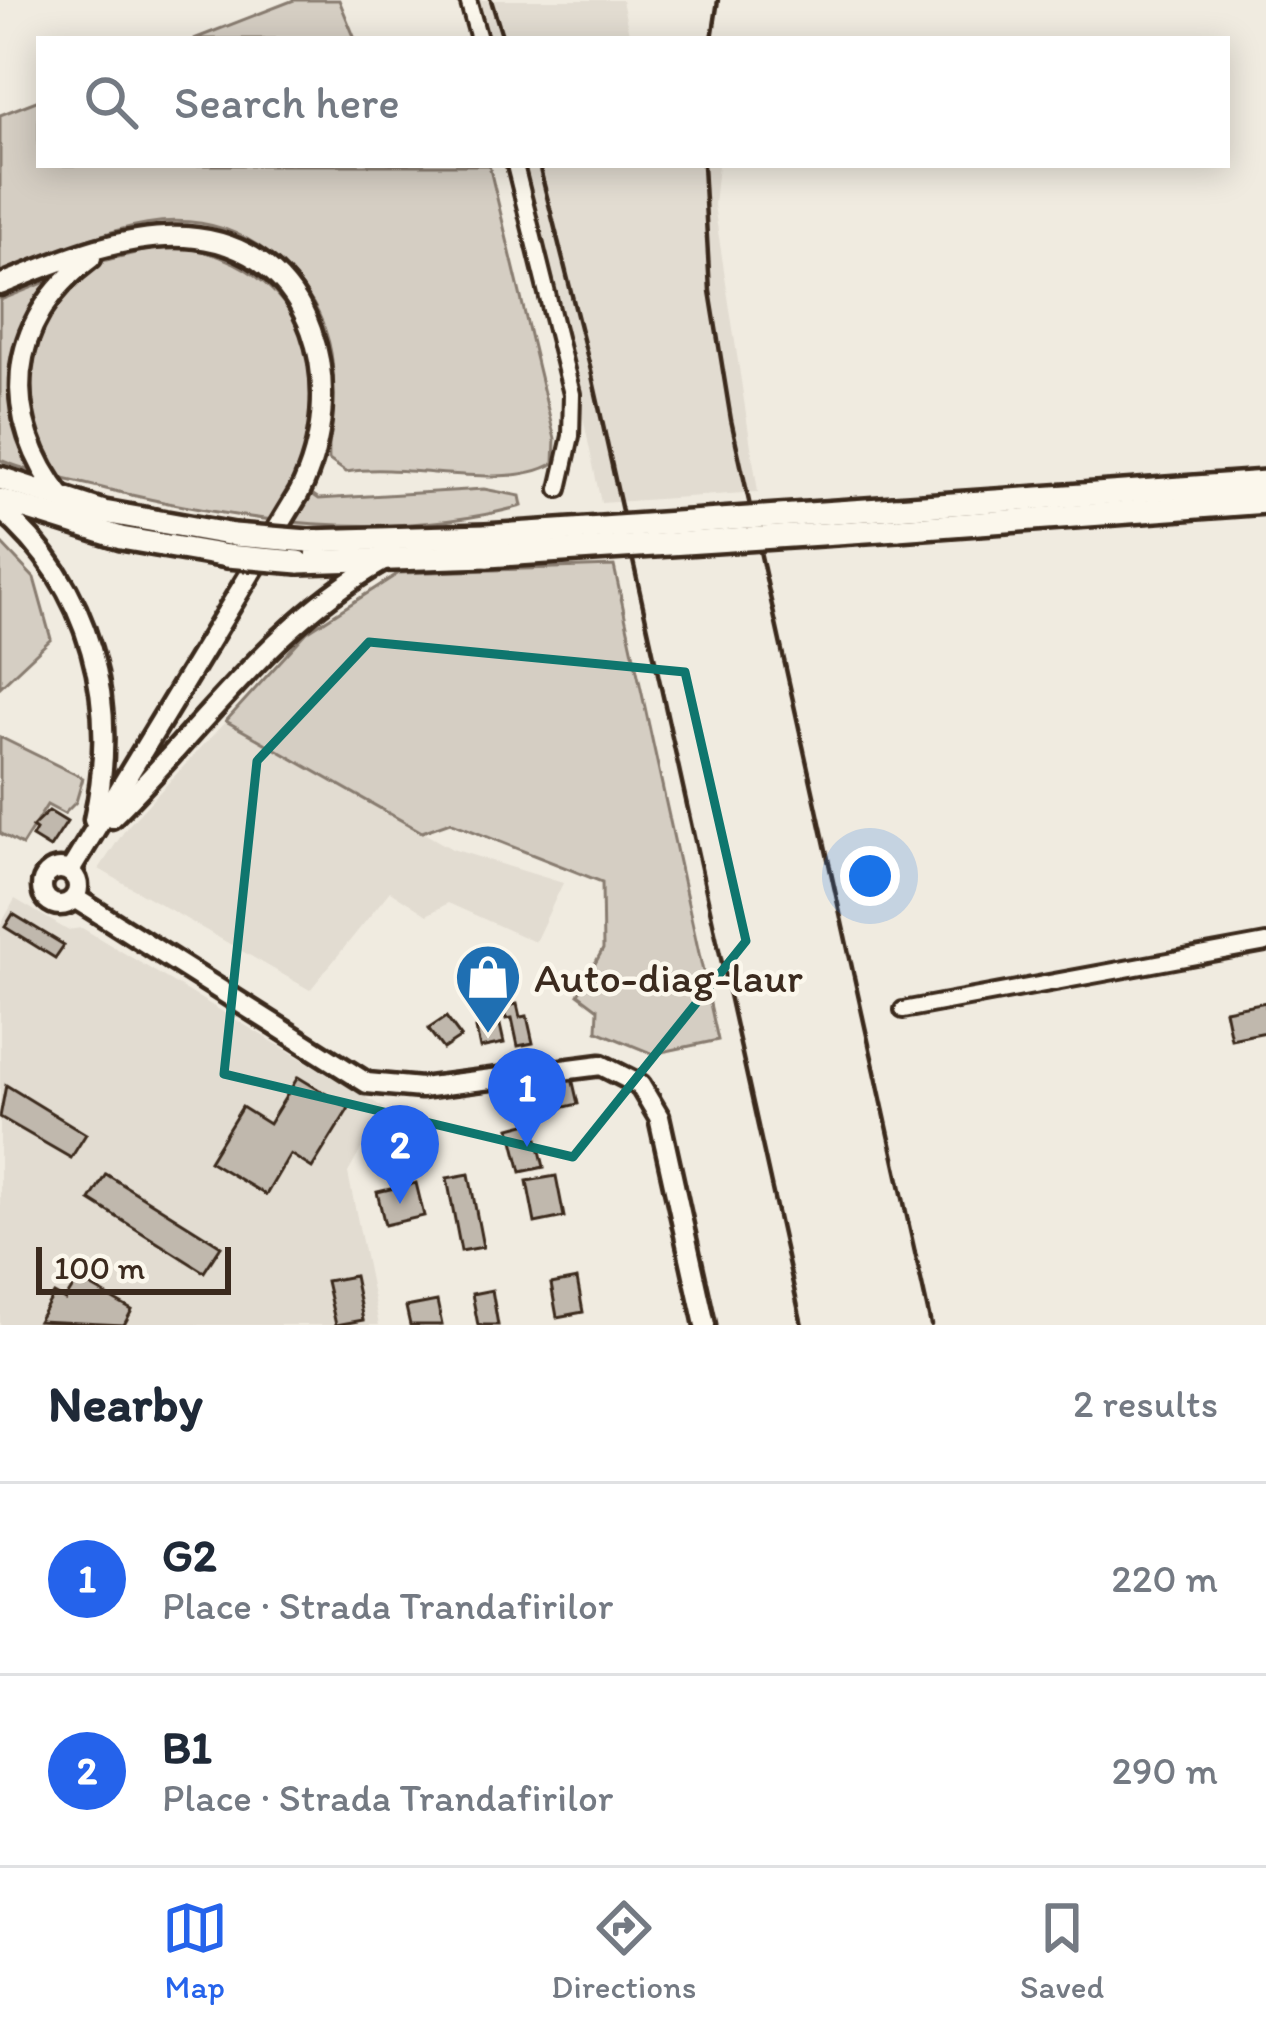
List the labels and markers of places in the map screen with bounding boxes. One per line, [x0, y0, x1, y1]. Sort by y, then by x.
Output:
shop icon: Auto-diag-laur [453, 942, 523, 1036]
place label: Auto-diag-laur [534, 952, 803, 1003]
pin: 1 [488, 1048, 566, 1147]
pin: 2 [361, 1105, 439, 1204]

